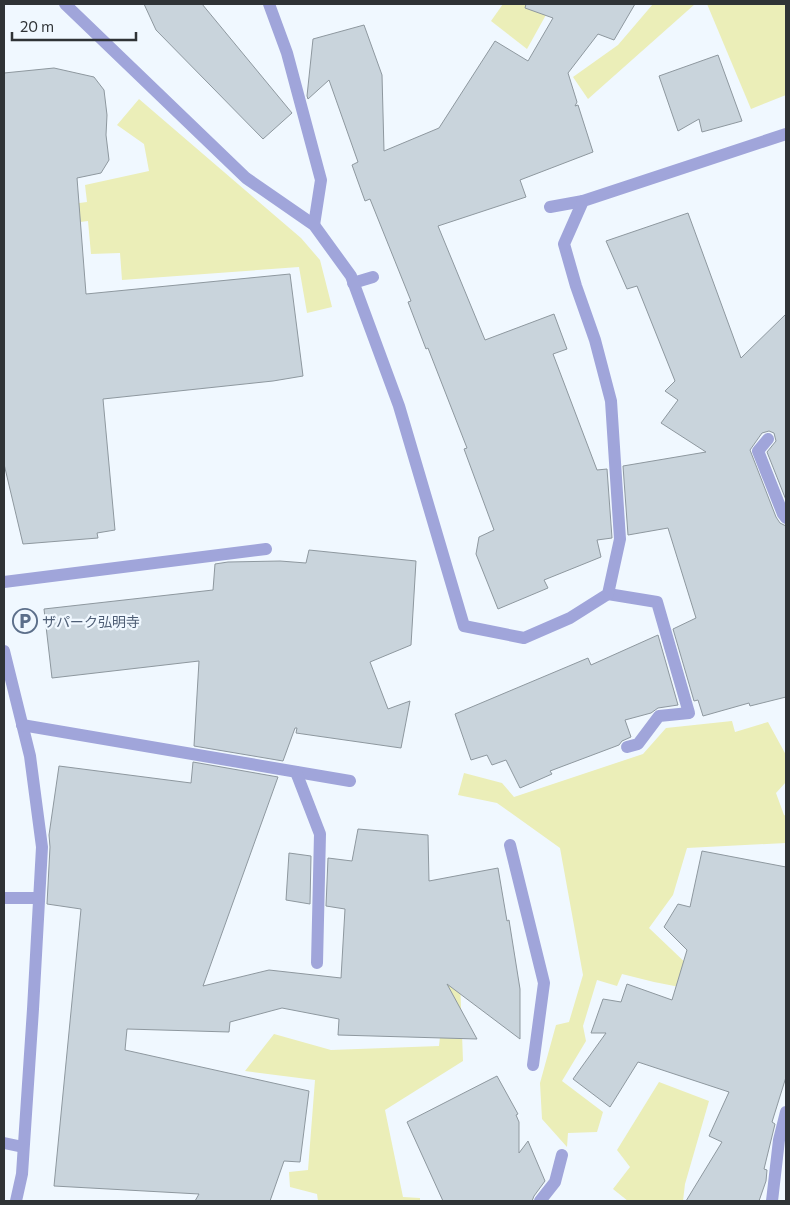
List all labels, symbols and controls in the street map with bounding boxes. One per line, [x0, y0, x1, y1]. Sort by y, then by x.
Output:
scale bar [12, 10, 136, 42]
text: 20 m [20, 17, 54, 35]
parking icon: ザパーク弘明寺 [12, 608, 38, 634]
place label: ザパーク弘明寺 [42, 613, 140, 630]

